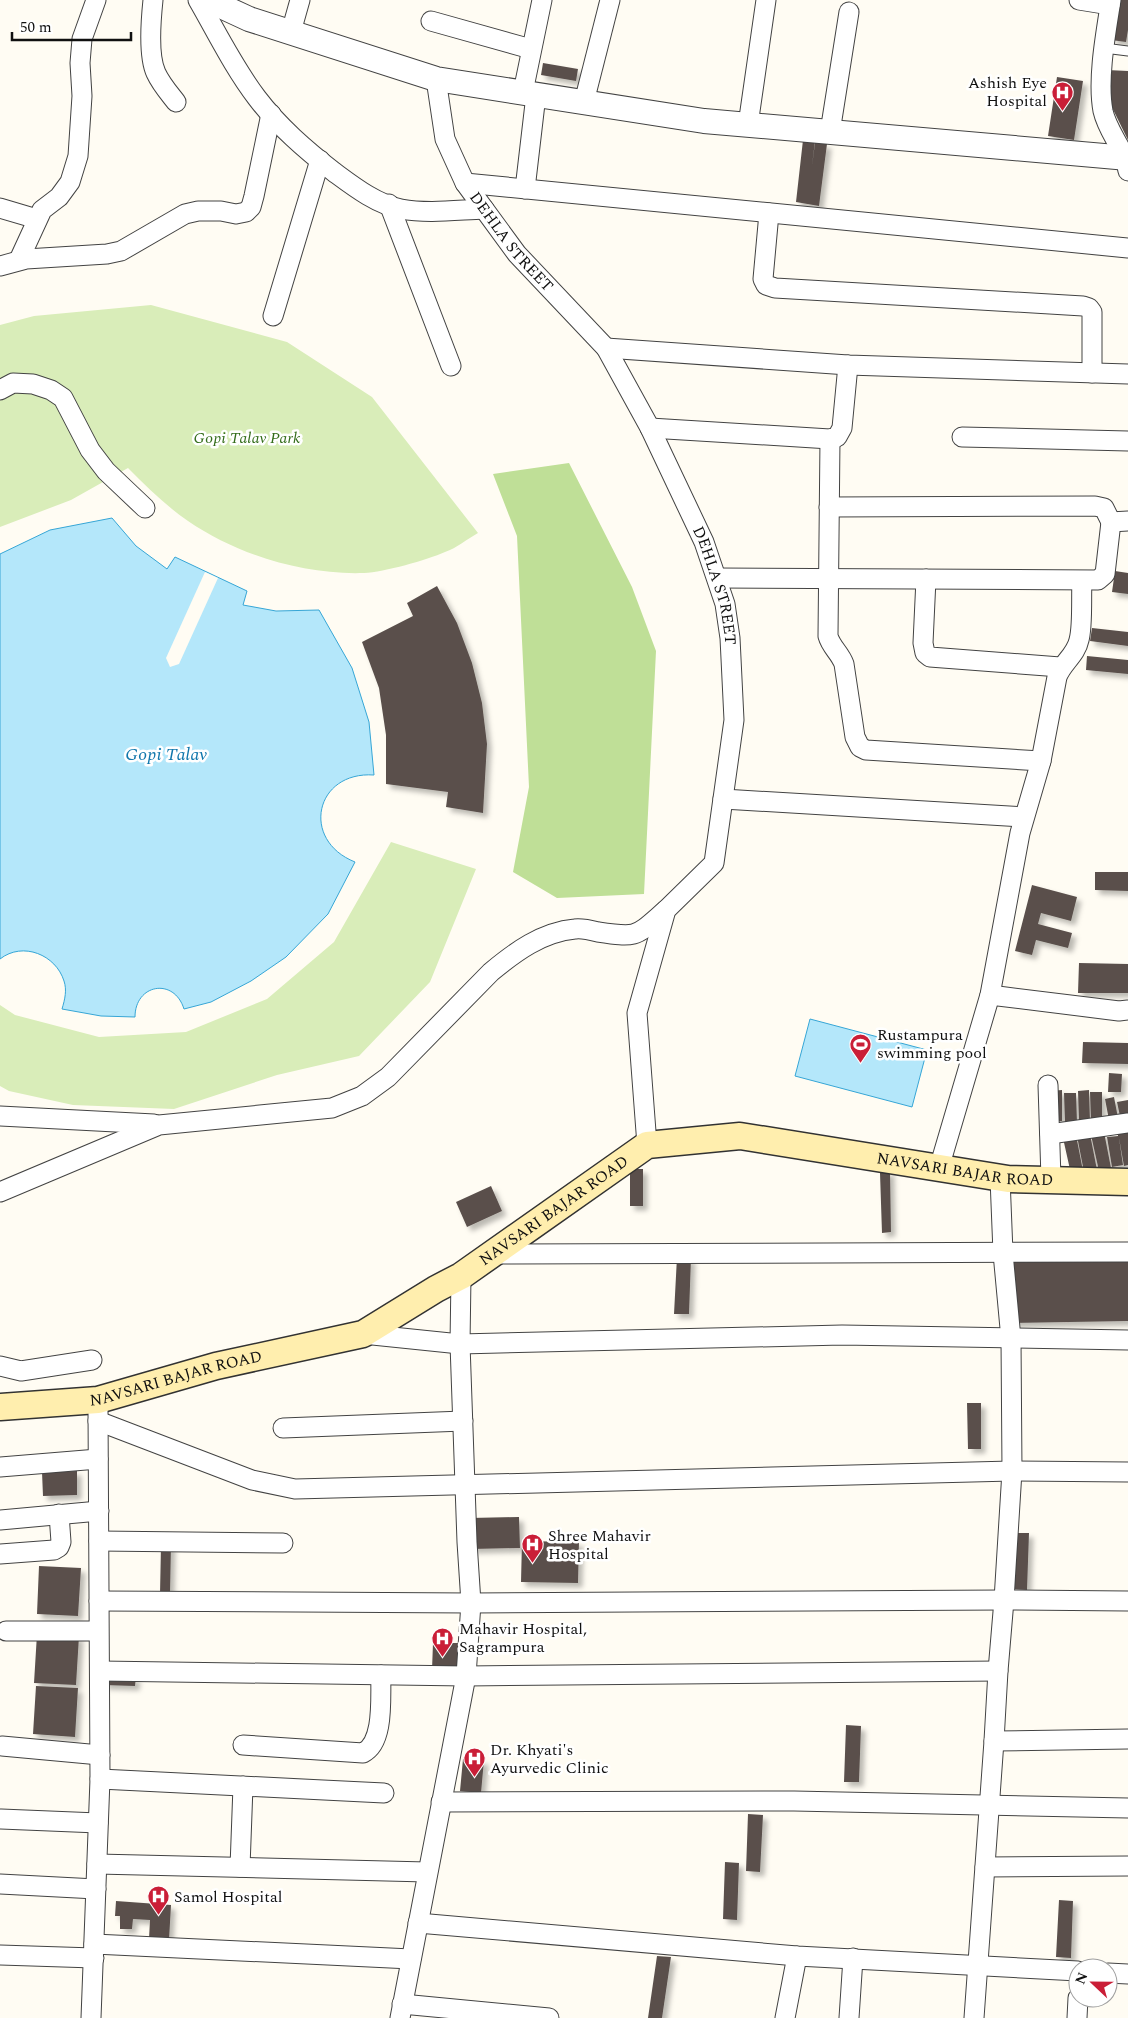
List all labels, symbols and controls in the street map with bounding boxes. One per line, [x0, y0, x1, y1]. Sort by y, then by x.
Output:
scale bar [12, 10, 131, 42]
text: 50 m [20, 16, 52, 39]
place label: Ashish Eye Hospital [968, 71, 1047, 113]
hospital icon: Ashish Eye Hospital [1051, 80, 1075, 111]
street label: DEHLA STREET [463, 187, 559, 298]
park label: Gopi Talav Park [194, 426, 301, 450]
street label: DEHLA STREET [686, 522, 742, 646]
water label: Gopi Talav [125, 741, 207, 768]
place label: Rustampura swimming pool [877, 1023, 987, 1065]
sports icon: Rustampura swimming pool [849, 1032, 873, 1063]
street label: NAVSARI BAJAR ROAD [875, 1146, 1053, 1192]
street label: NAVSARI BAJAR ROAD [474, 1150, 634, 1272]
street label: NAVSARI BAJAR ROAD [89, 1344, 264, 1413]
place label: Shree Mahavir Hospital [548, 1524, 651, 1566]
hospital icon: Shree Mahavir Hospital [520, 1533, 544, 1564]
place label: Mahavir Hospital, Sagrampura [459, 1617, 587, 1659]
hospital icon: Mahavir Hospital, Sagrampura [431, 1626, 455, 1657]
place label: Dr. Khyati's Ayurvedic Clinic [490, 1738, 609, 1780]
hospital icon: Dr. Khyati's Ayurvedic Clinic [462, 1747, 486, 1778]
hospital icon: Samol Hospital [146, 1885, 170, 1916]
place label: Samol Hospital [174, 1885, 282, 1909]
north arrow [1068, 1958, 1118, 2008]
text: N [1070, 1969, 1093, 1988]

